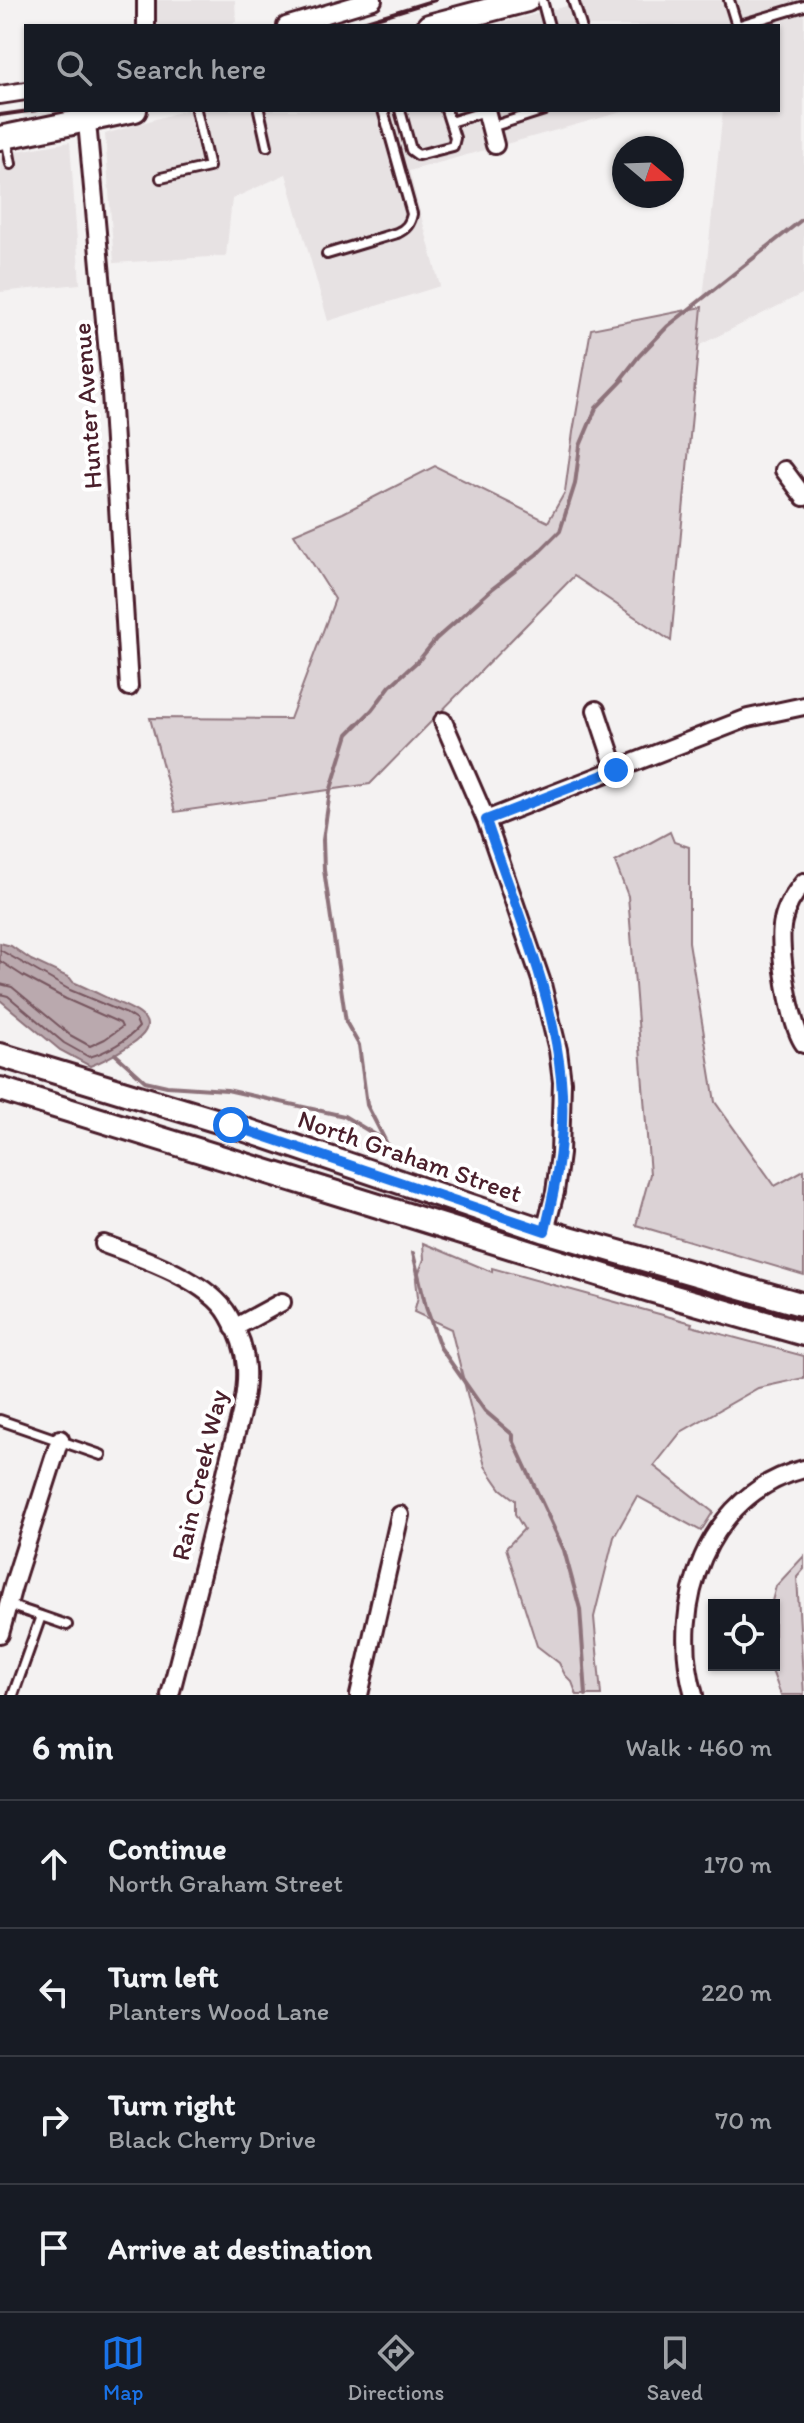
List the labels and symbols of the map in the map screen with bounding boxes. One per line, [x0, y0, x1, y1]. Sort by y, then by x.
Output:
north arrow [612, 136, 684, 208]
street label: Hunter Avenue [65, 322, 109, 490]
route end [598, 752, 634, 788]
street label: North Graham Street [294, 1103, 527, 1209]
route start [213, 1107, 249, 1143]
street label: Rain Creek Way [164, 1386, 234, 1564]

